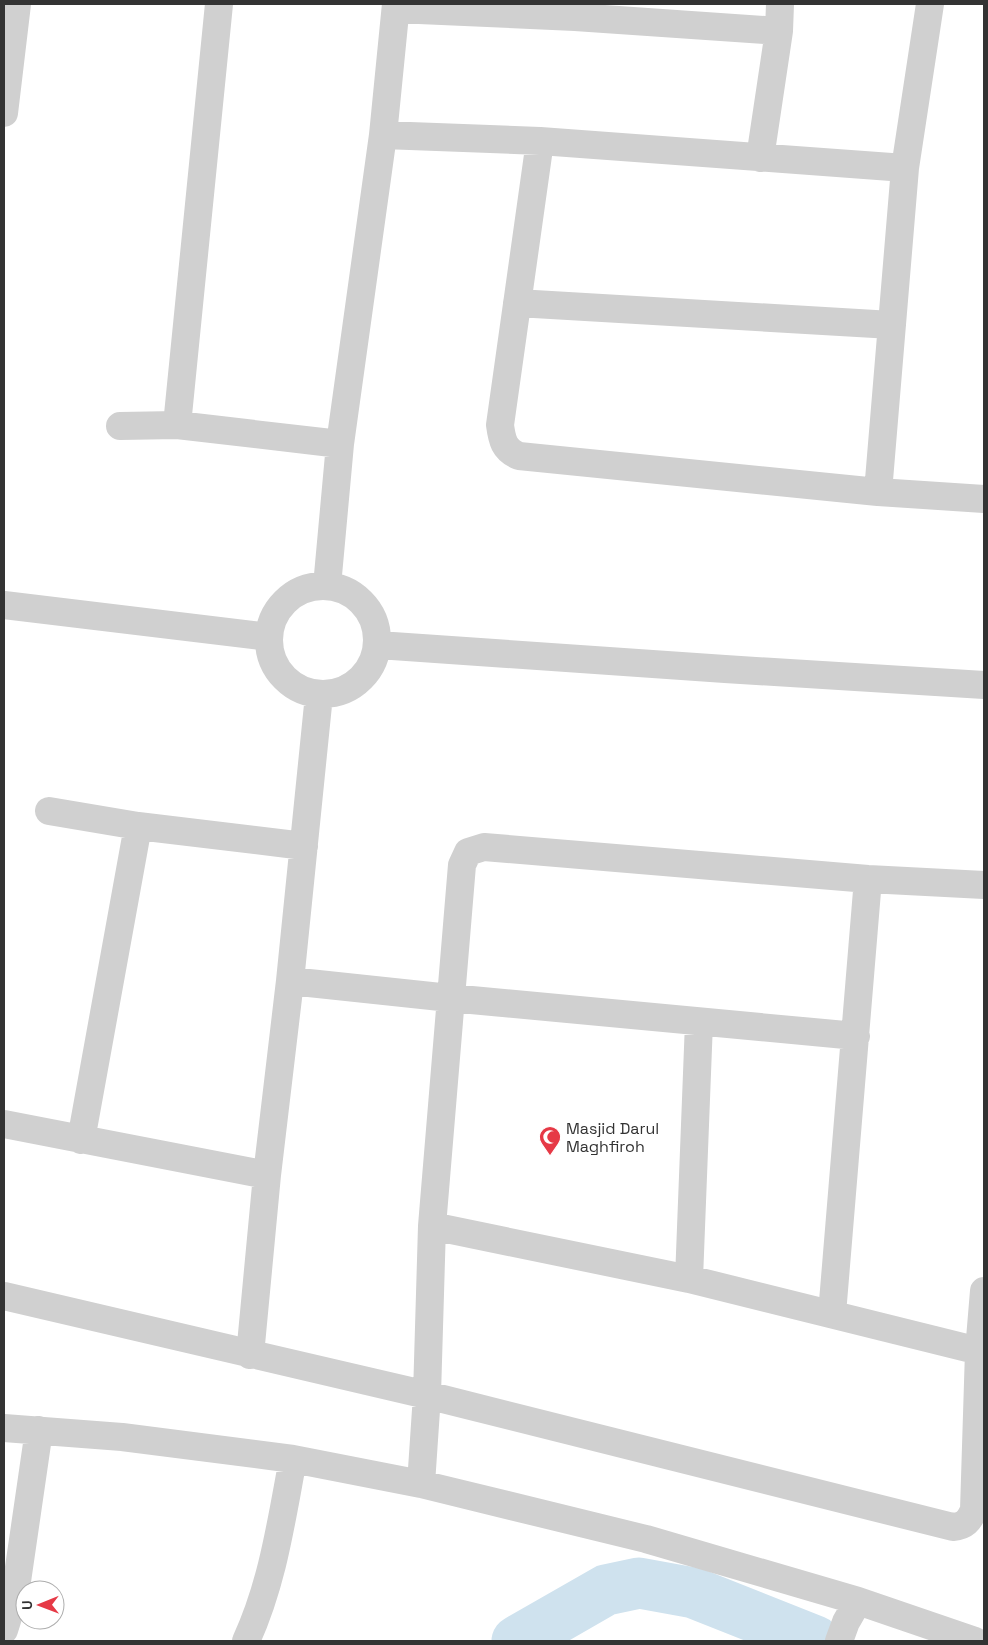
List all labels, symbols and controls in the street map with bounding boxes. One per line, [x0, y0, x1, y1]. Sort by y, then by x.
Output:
place label: Masjid Darul Maghfiroh [566, 1118, 659, 1157]
mosque icon: Masjid Darul Maghfiroh [538, 1125, 562, 1156]
north arrow [15, 1580, 65, 1630]
text: U [18, 1600, 36, 1610]

